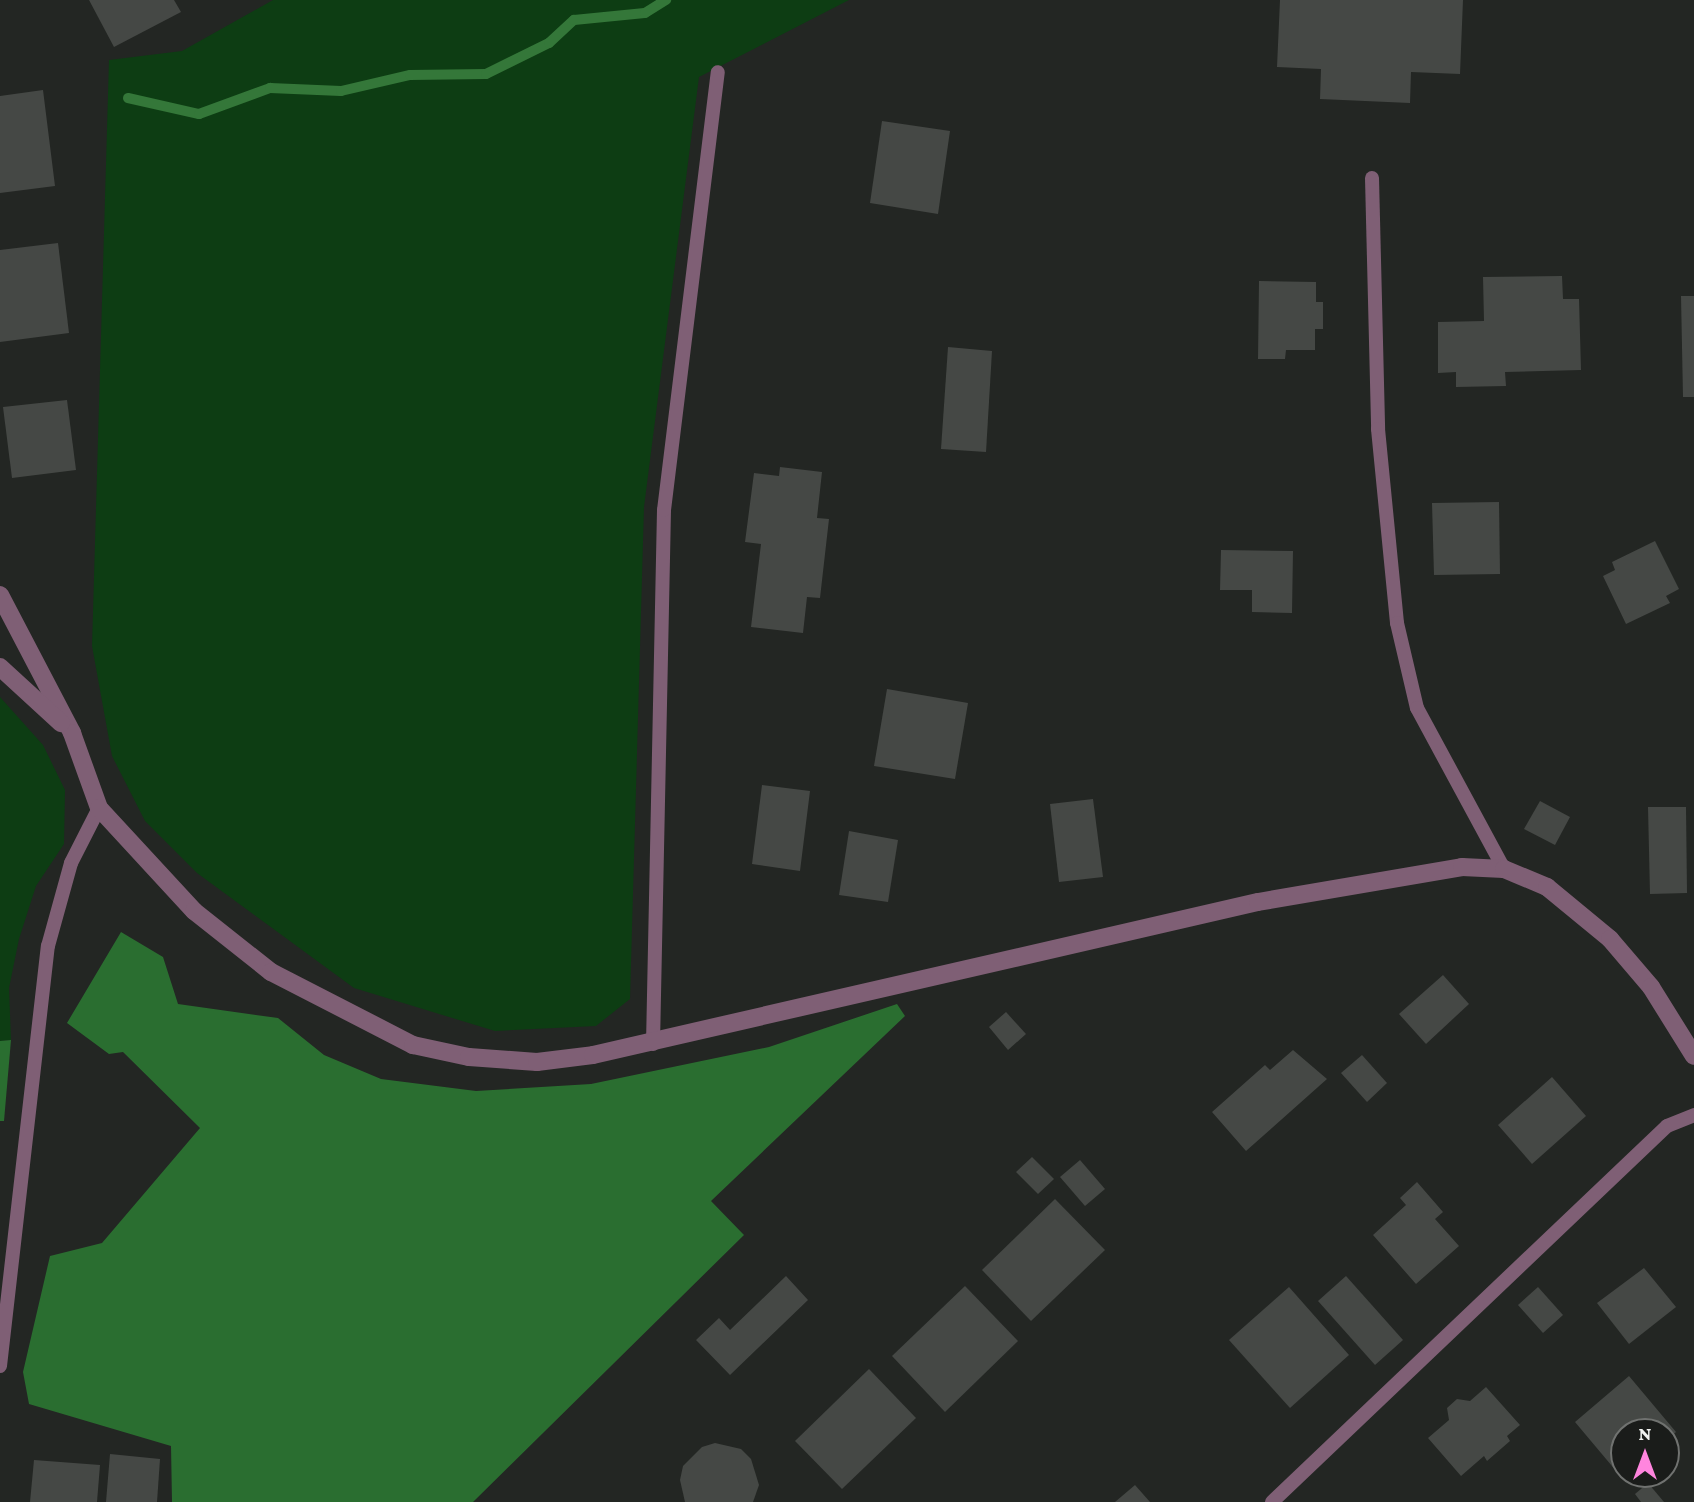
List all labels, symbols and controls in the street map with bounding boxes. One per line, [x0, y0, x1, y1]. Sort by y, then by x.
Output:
north arrow [1610, 1418, 1680, 1488]
text: N [1639, 1423, 1651, 1444]

